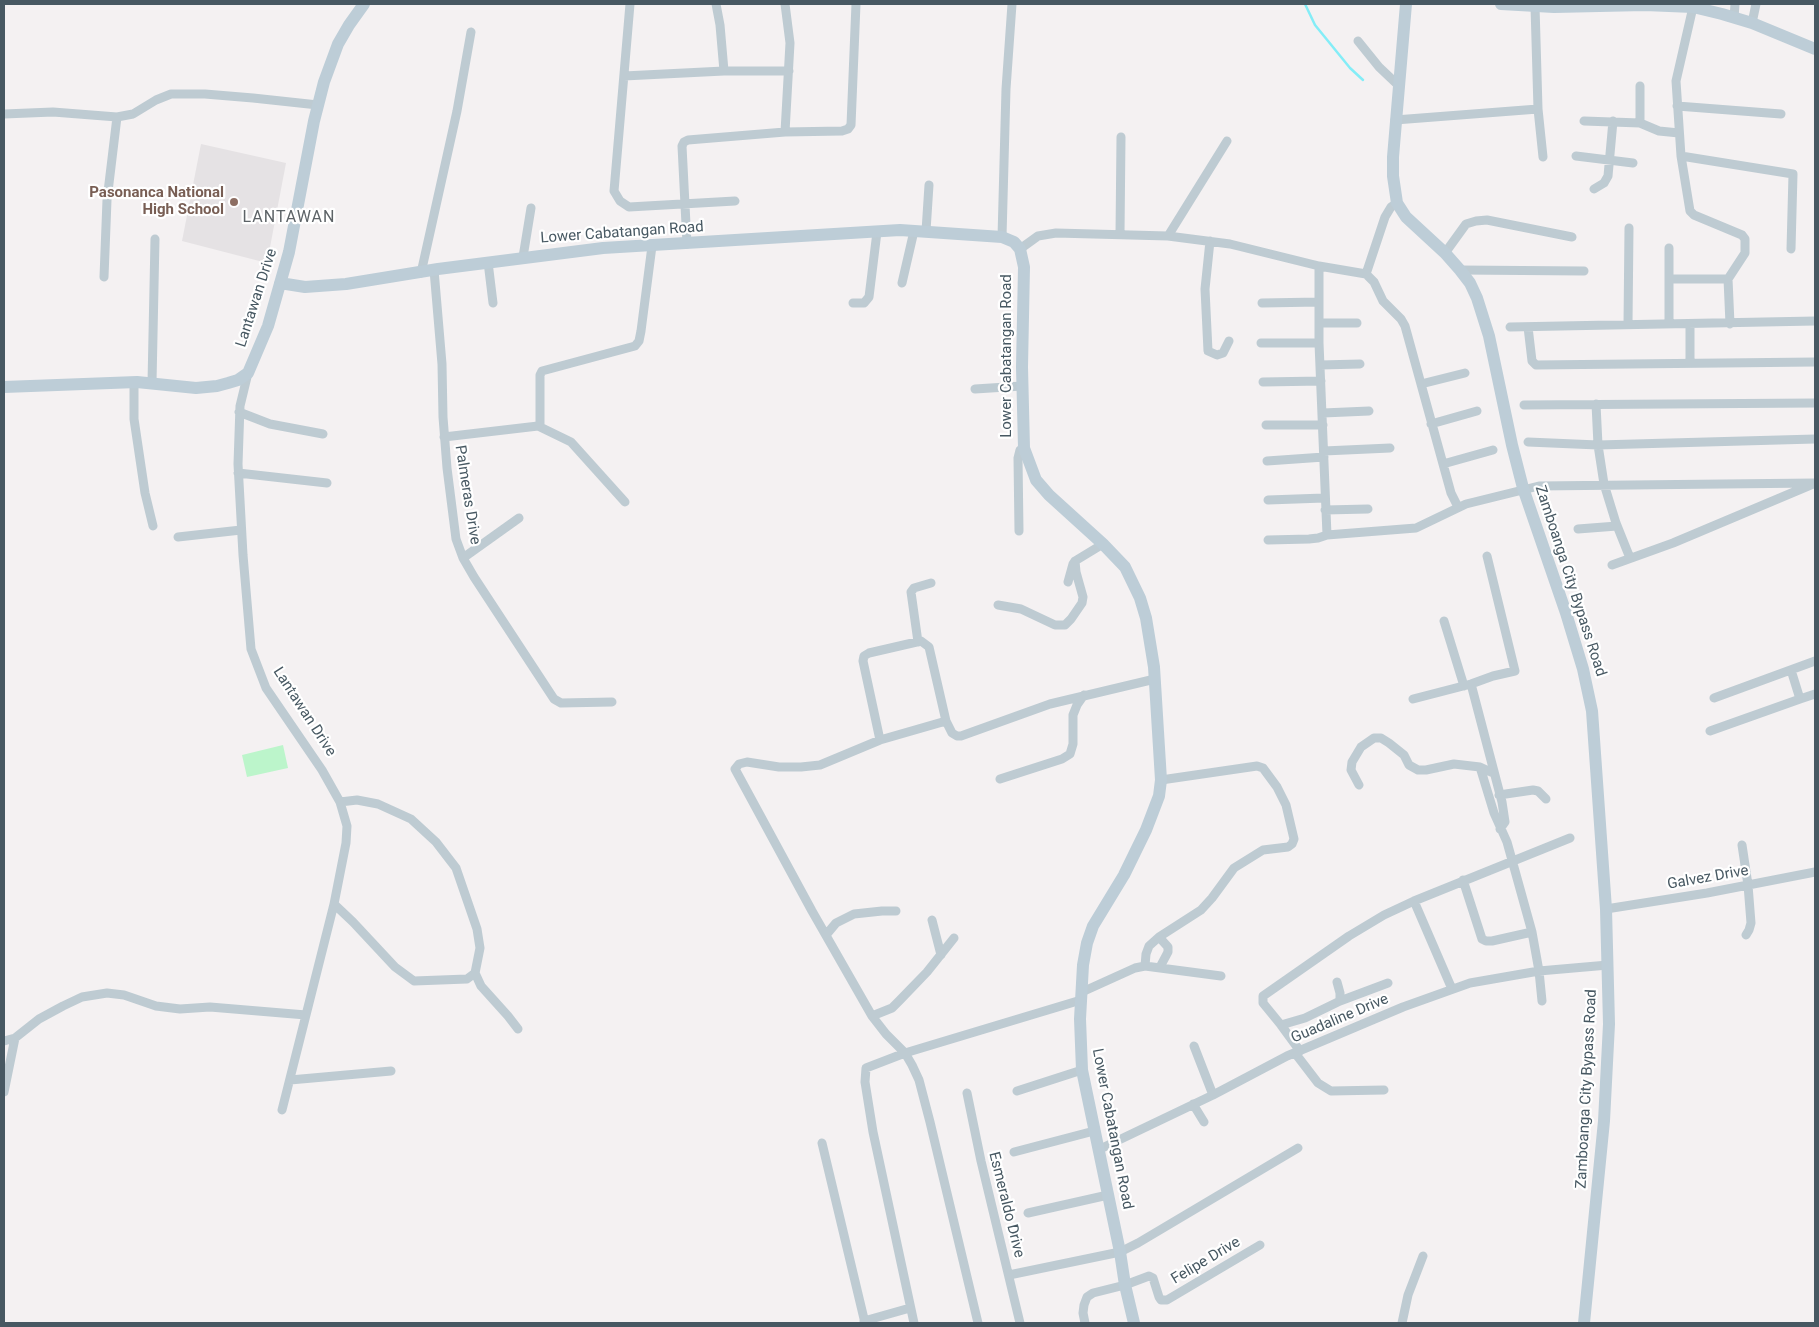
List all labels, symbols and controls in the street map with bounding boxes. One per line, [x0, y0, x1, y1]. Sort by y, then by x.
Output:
place label: Pasonanca National High School [89, 184, 224, 219]
marker: Pasonanca National High School [228, 196, 240, 208]
district label: LANTAWAN [242, 208, 336, 228]
street label: Lower Cabatangan Road [540, 218, 704, 248]
street label: Lantawan Drive [233, 246, 281, 350]
street label: Lower Cabatangan Road [998, 274, 1016, 438]
street label: Palmeras Drive [450, 444, 484, 546]
street label: Zamboanga City Bypass Road [1531, 483, 1609, 679]
street label: Lantawan Drive [268, 664, 340, 760]
street label: Galvez Drive [1666, 862, 1750, 894]
street label: Zamboanga City Bypass Road [1573, 989, 1601, 1189]
street label: Guadaline Drive [1289, 990, 1391, 1048]
street label: Lower Cabatangan Road [1088, 1047, 1136, 1211]
street label: Esmeraldo Drive [984, 1150, 1028, 1260]
street label: Felipe Drive [1168, 1233, 1244, 1289]

